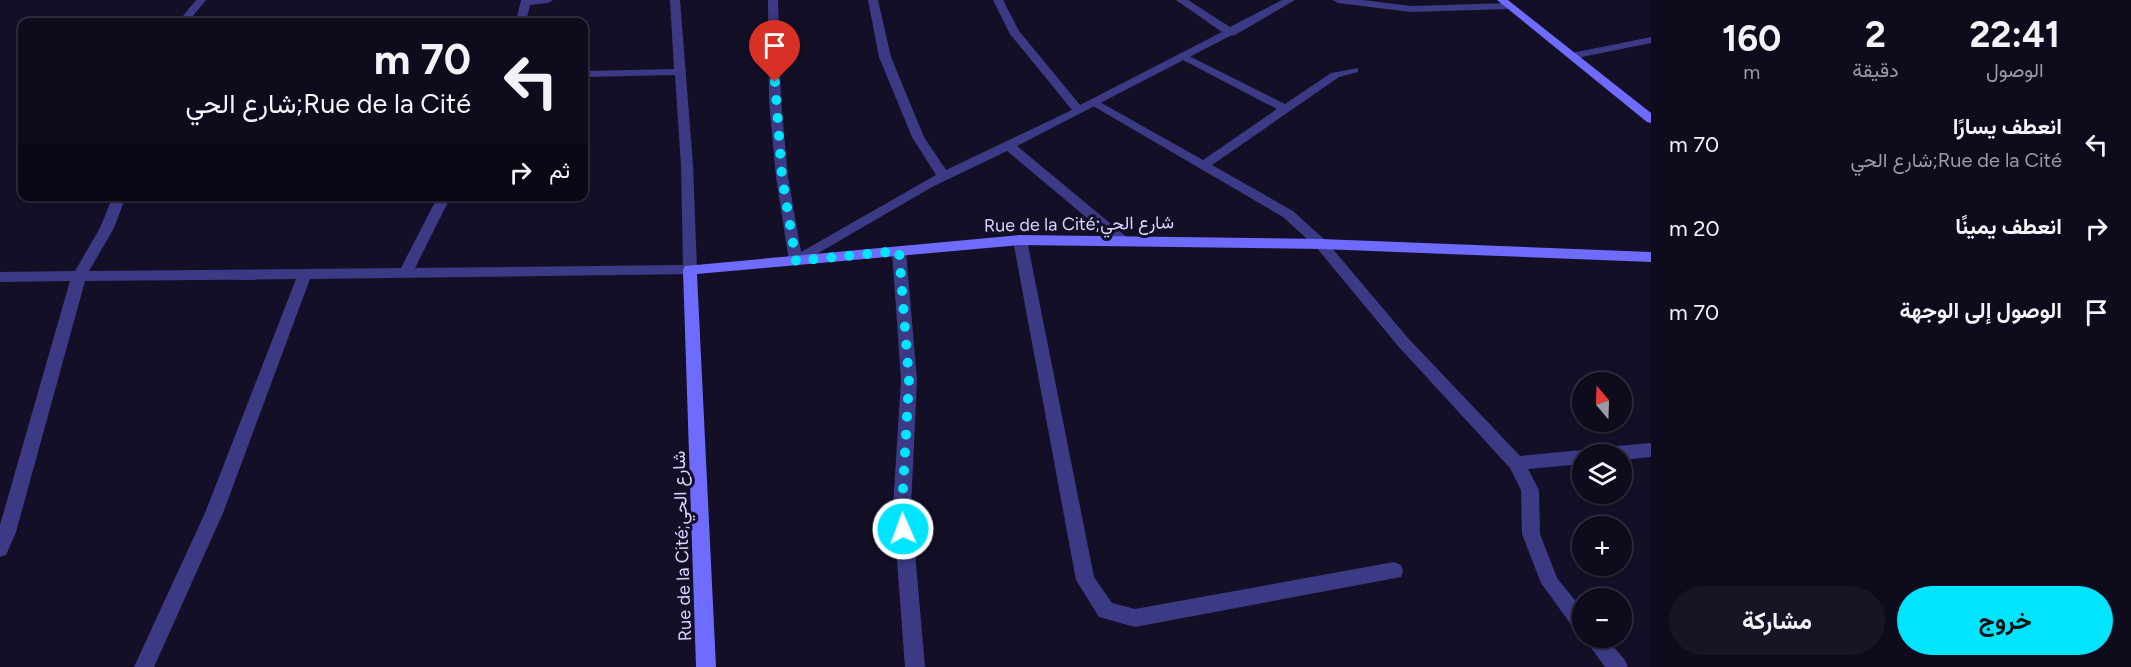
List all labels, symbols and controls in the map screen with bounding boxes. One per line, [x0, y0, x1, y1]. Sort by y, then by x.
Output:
text: 2 [1865, 13, 1886, 56]
text: 22:41 [1970, 13, 2060, 56]
text: 160 [1722, 17, 1781, 60]
pin [749, 20, 800, 82]
icon: arrive [758, 29, 791, 62]
text: 70 m [374, 34, 471, 85]
icon: left [492, 42, 570, 120]
text: دقيقة [1852, 58, 1899, 82]
text: الوصول [1986, 58, 2044, 82]
text: m [1743, 60, 1760, 84]
text: Rue de la Cité;شارع الحي [185, 87, 471, 120]
text: انعطف يسارًا [1953, 113, 2062, 140]
icon: left [2080, 128, 2113, 161]
text: 70 m [1669, 131, 1719, 158]
text: Rue de la Cité;شارع الحي [1850, 148, 2062, 172]
icon: right [504, 156, 537, 189]
text: ثم [549, 157, 570, 184]
street label: Rue de la Cité;شارع الحي [984, 211, 1174, 241]
icon: right [2080, 212, 2113, 245]
text: انعطف يمينًا [1955, 213, 2062, 240]
text: 20 m [1669, 215, 1720, 242]
icon: arrive [2080, 296, 2113, 329]
text: الوصول إلى الوجهة [1899, 297, 2062, 324]
text: 70 m [1669, 299, 1719, 326]
north arrow [1572, 372, 1632, 432]
map controls [1572, 372, 1632, 648]
button: layers [1572, 444, 1632, 504]
street label: Rue de la Cité;شارع الحي [668, 450, 700, 642]
position arrow [871, 497, 935, 561]
button: + [1572, 516, 1632, 576]
button: مشاركة [1669, 586, 1885, 655]
button: خروج [1897, 586, 2113, 655]
button: − [1572, 588, 1632, 648]

